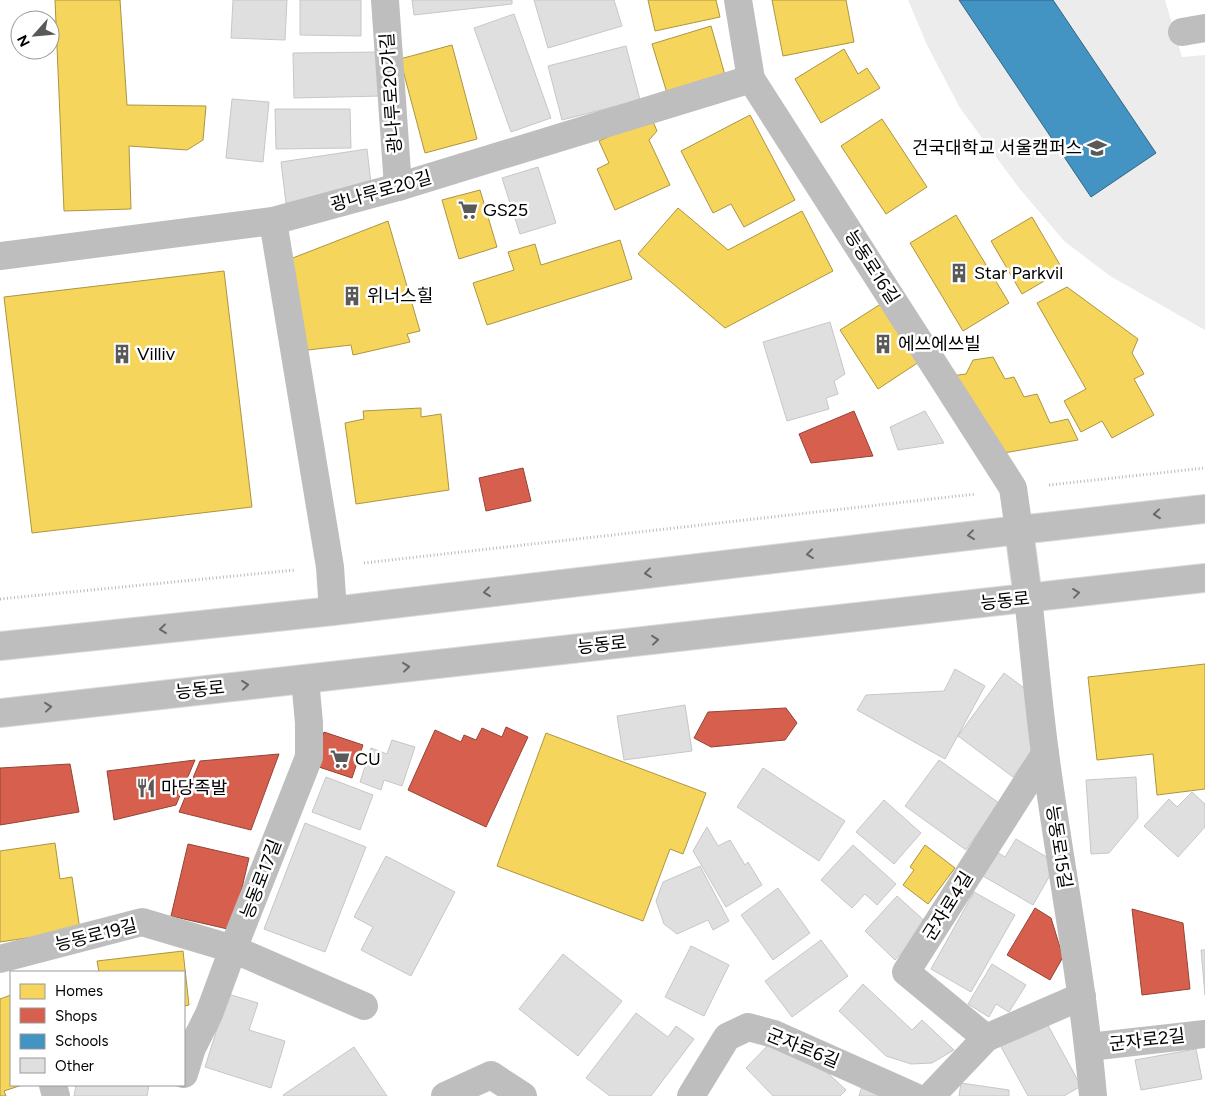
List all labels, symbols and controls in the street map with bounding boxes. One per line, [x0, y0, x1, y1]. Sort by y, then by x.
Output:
north arrow [10, 10, 60, 60]
text: N [14, 32, 34, 49]
street label: 광나루로20가길 [376, 32, 406, 154]
place label: 건국대학교 서울캠퍼스 [912, 137, 1082, 159]
school or university icon: 건국대학교 서울캠퍼스 [1086, 137, 1108, 159]
street label: 광나루로20길 [328, 166, 434, 216]
supermarket icon: GS25 [457, 199, 479, 221]
place label: GS25 [483, 199, 528, 221]
street label: 능동로16길 [840, 226, 904, 308]
building icon: Star Parkvil [948, 262, 970, 284]
place label: Star Parkvil [974, 262, 1063, 284]
building icon: 위너스힐 [341, 285, 363, 307]
place label: 위너스힐 [367, 285, 433, 307]
building icon: 에쓰에쓰빌 [872, 333, 894, 355]
place label: 에쓰에쓰빌 [898, 333, 981, 355]
building icon: Villiv [111, 343, 133, 365]
place label: Villiv [137, 343, 176, 365]
one-way arrow [1152, 508, 1160, 519]
one-way arrow [967, 529, 975, 540]
one-way arrow [805, 548, 813, 559]
one-way arrow [644, 567, 652, 578]
one-way arrow [483, 586, 491, 597]
street label: 능동로 [979, 587, 1031, 615]
one-way arrow [1073, 588, 1081, 599]
one-way arrow [159, 623, 167, 634]
street label: 능동로 [576, 631, 628, 659]
one-way arrow [651, 635, 659, 646]
one-way arrow [403, 662, 411, 673]
street label: 능동로 [174, 676, 226, 704]
one-way arrow [241, 680, 249, 691]
one-way arrow [45, 702, 53, 713]
supermarket icon: CU [329, 748, 351, 770]
place label: CU [355, 748, 381, 770]
restaurant icon: 마당족발 [135, 777, 157, 799]
place label: 마당족발 [161, 777, 227, 799]
street label: 능동로15길 [1042, 804, 1076, 890]
street label: 능동로17길 [236, 836, 286, 922]
street label: 군자로4길 [918, 867, 978, 945]
street label: 능동로19길 [53, 914, 139, 956]
legend [10, 971, 185, 1086]
text: Homes [55, 982, 103, 1000]
text: Shops [55, 1007, 97, 1025]
street label: 군자로6길 [763, 1023, 843, 1073]
street label: 군자로2길 [1108, 1024, 1186, 1056]
text: Schools [55, 1032, 108, 1050]
text: Other [55, 1057, 94, 1075]

